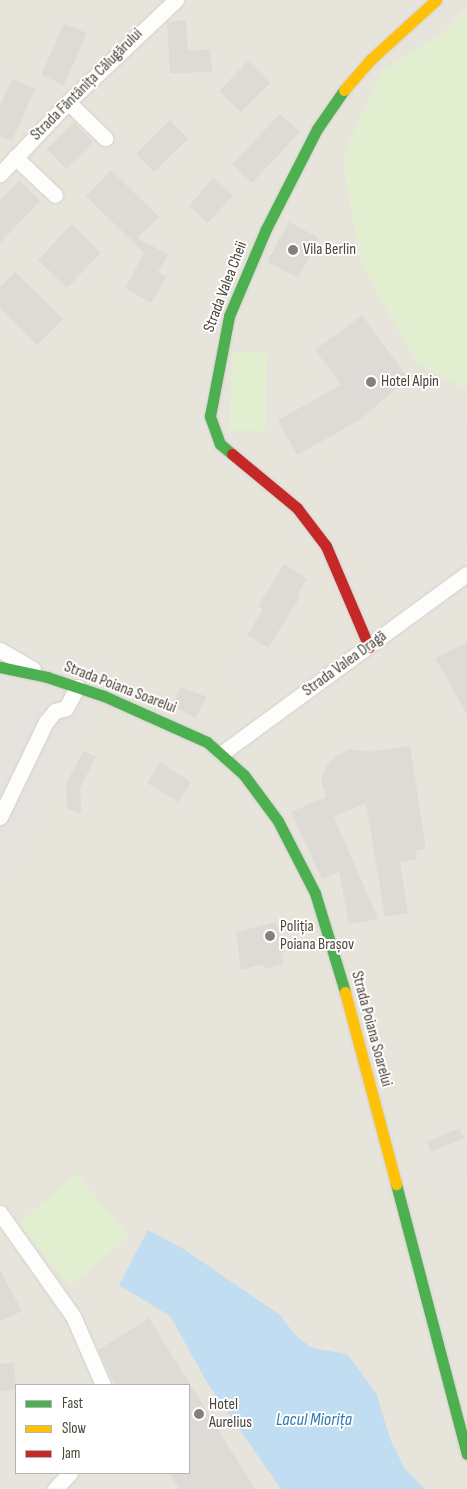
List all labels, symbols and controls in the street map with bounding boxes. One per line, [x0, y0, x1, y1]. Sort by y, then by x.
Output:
street label: Strada Fântânița Călugărului [27, 25, 147, 145]
street label: Strada Valea Cheii [200, 239, 252, 335]
place label: Vila Berlin [303, 240, 356, 260]
marker: Vila Berlin [287, 244, 299, 256]
place label: Hotel Alpin [381, 372, 439, 392]
marker: Hotel Alpin [365, 376, 377, 388]
street label: Strada Valea Dragă [299, 627, 391, 701]
street label: Strada Poiana Soarelui [61, 658, 179, 718]
place label: Poliția Poiana Brașov [280, 917, 354, 955]
marker: Poliția Poiana Brașov [264, 930, 276, 942]
street label: Strada Poiana Soarelui [346, 969, 396, 1089]
legend [15, 1384, 190, 1474]
text: Fast [62, 1394, 83, 1413]
place label: Hotel Aurelius [209, 1395, 252, 1433]
marker: Hotel Aurelius [193, 1408, 205, 1420]
water label: Lacul Miorița [276, 1409, 352, 1431]
text: Slow [62, 1419, 86, 1438]
text: Jam [62, 1444, 80, 1463]

